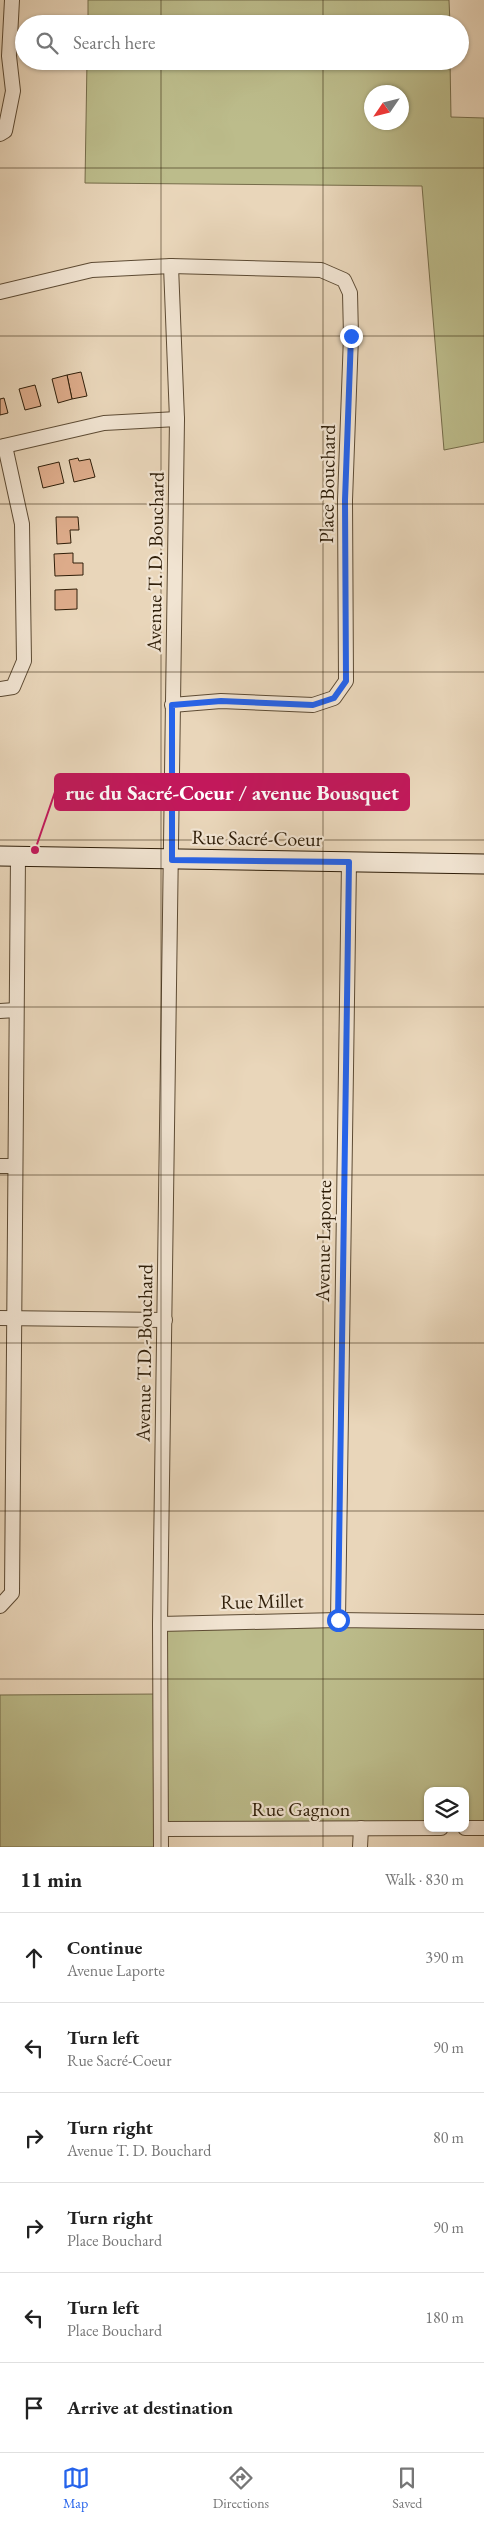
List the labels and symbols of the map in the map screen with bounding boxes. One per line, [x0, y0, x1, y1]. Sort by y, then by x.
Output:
north arrow [364, 85, 409, 130]
route end [340, 325, 363, 348]
street label: Place Bouchard [313, 424, 341, 544]
street label: Avenue T. D. Bouchard [140, 471, 170, 653]
callout: rue du Sacré-Coeur / avenue Bousquet [55, 774, 409, 810]
text: rue du Sacré-Coeur / avenue Bousquet [65, 779, 399, 806]
street label: Rue Sacré-Coeur [191, 824, 323, 852]
street label: Avenue Laporte [309, 1180, 337, 1303]
street label: Avenue T.D.-Bouchard [129, 1263, 159, 1443]
street label: Rue Millet [220, 1587, 305, 1615]
route start [327, 1609, 350, 1632]
street label: Rue Gagnon [252, 1796, 351, 1822]

